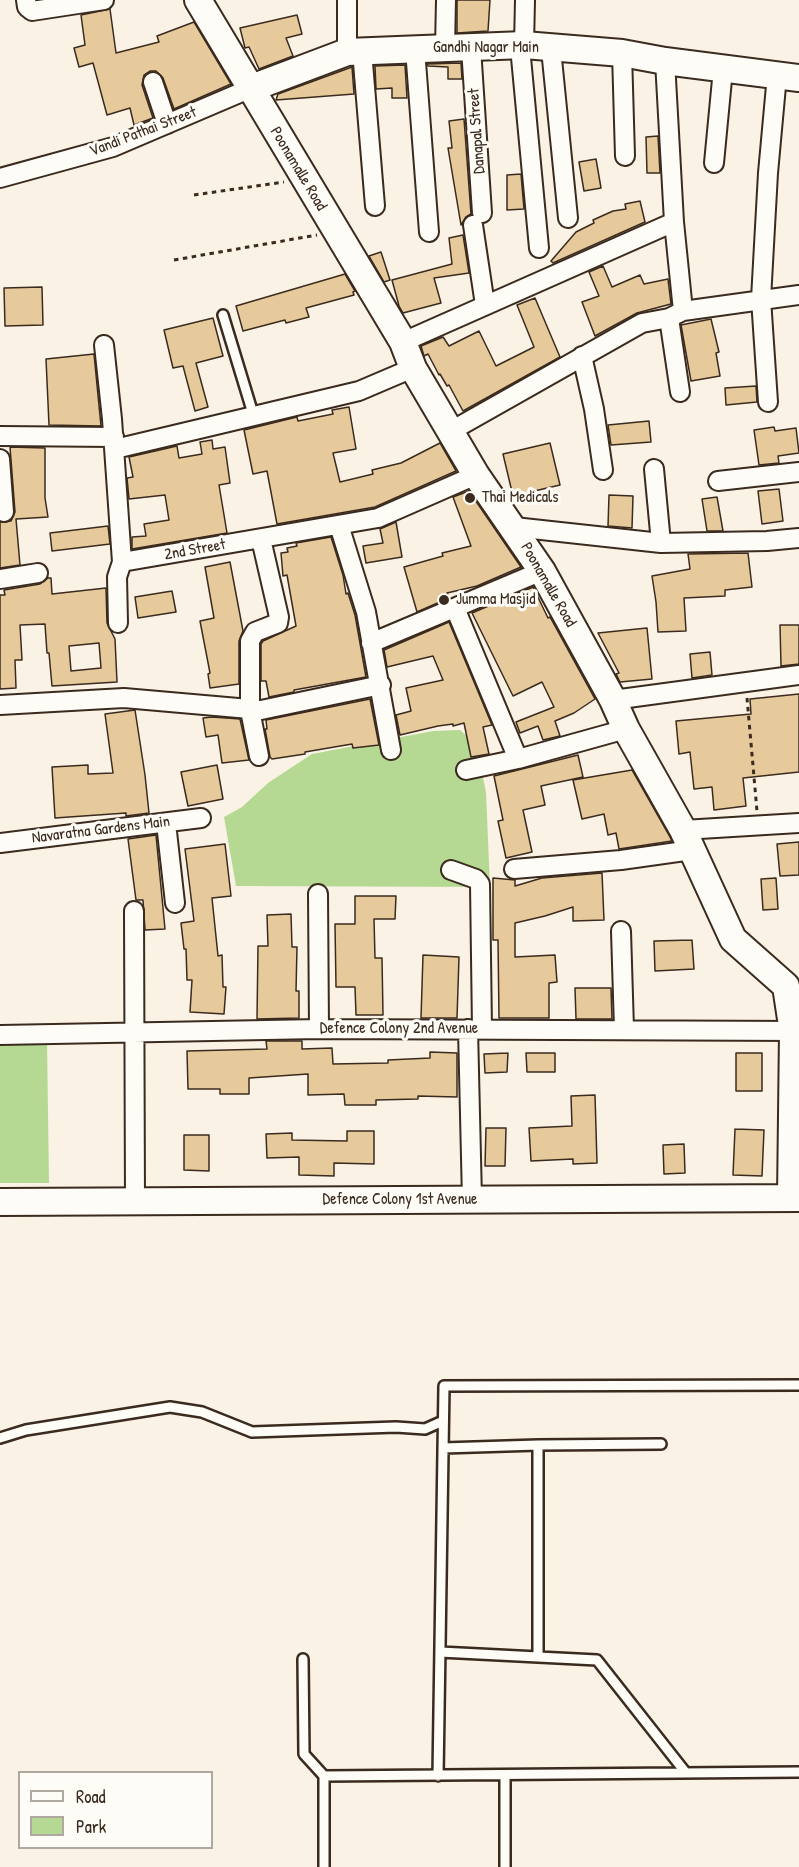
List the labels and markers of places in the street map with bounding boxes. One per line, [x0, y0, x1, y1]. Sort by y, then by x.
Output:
place label: Thai Medicals [482, 488, 558, 508]
marker: Thai Medicals [463, 491, 477, 505]
place label: Jumma Masjid [456, 590, 536, 610]
marker: Jumma Masjid [437, 593, 451, 607]

